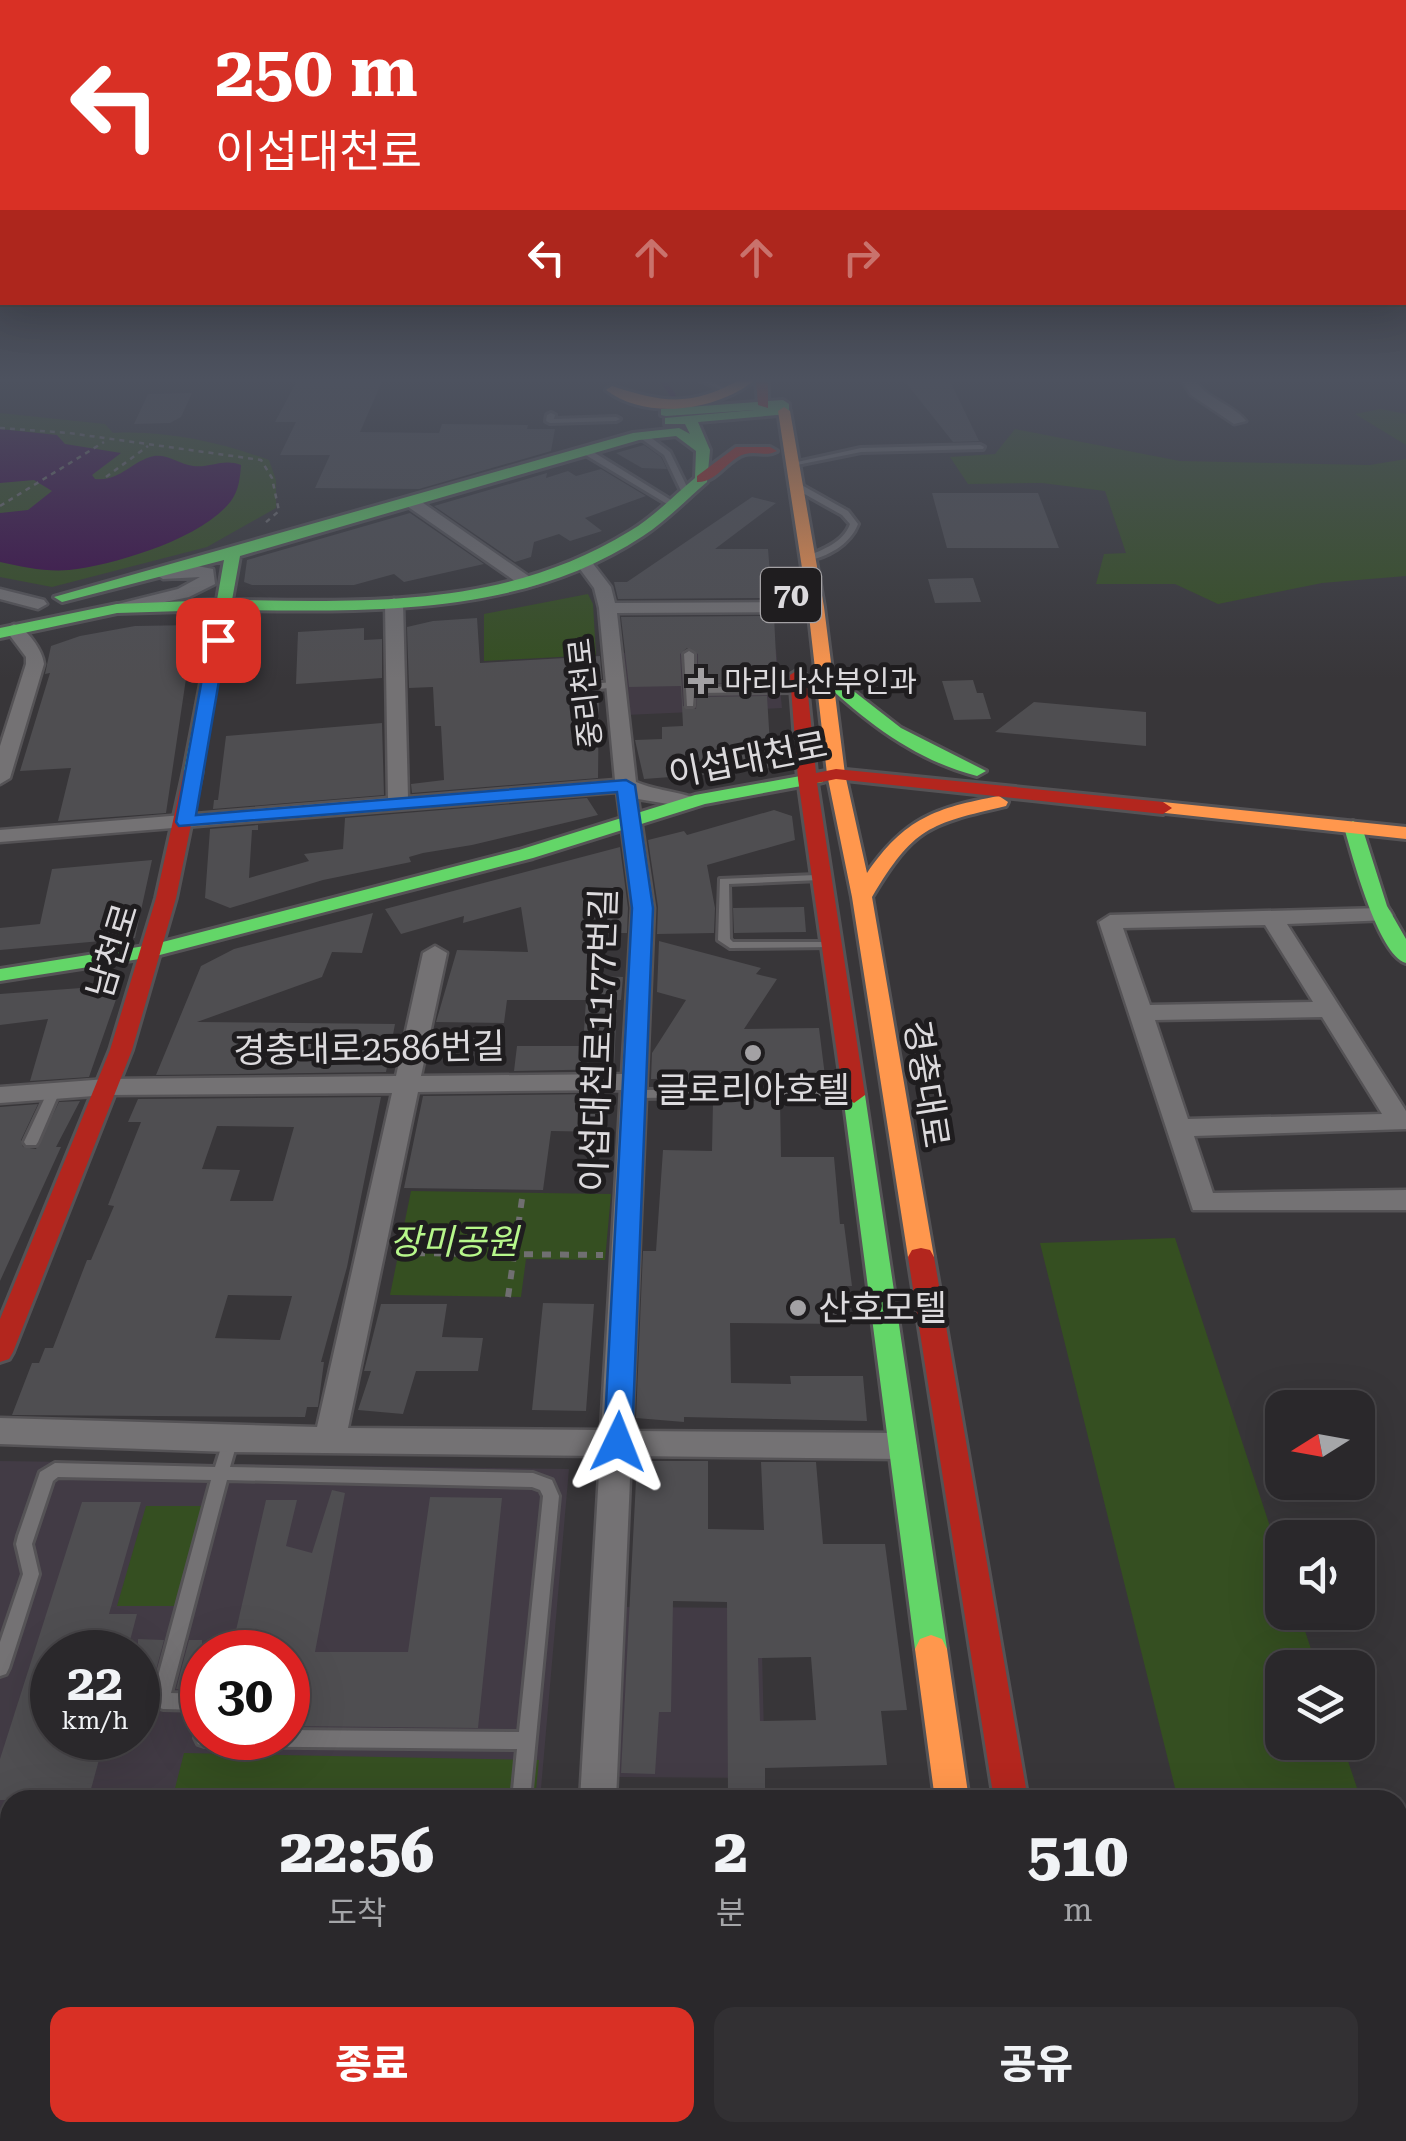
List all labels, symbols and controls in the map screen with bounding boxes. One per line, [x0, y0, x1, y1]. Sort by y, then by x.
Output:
text: 250 m [215, 31, 418, 113]
icon: left [50, 40, 180, 170]
text: 이섭대천로 [215, 125, 422, 178]
icon: left [519, 230, 574, 285]
icon: ahead [624, 230, 679, 285]
icon: ahead [729, 230, 784, 285]
icon: right [834, 230, 889, 285]
road number: 70 [761, 568, 821, 622]
pin [176, 598, 261, 683]
icon: arrive [191, 613, 246, 668]
street label: 중리천로 [562, 636, 608, 750]
place label: 마리나산부인과 [724, 664, 917, 699]
marker: 마리나산부인과 [688, 668, 714, 694]
street label: 이섭대천로 [665, 725, 831, 795]
street label: 이섭대천로1177번길 [573, 887, 625, 1193]
street label: 남천로 [79, 899, 147, 1003]
street label: 경충대로 [896, 1017, 956, 1151]
street label: 경충대로2586번길 [233, 1026, 505, 1072]
marker: 글로리아호텔 [742, 1042, 764, 1064]
place label: 글로리아호텔 [656, 1070, 850, 1111]
park label: 장미공원 [390, 1222, 521, 1263]
place label: 산호모텔 [818, 1288, 947, 1329]
marker: 산호모텔 [787, 1297, 809, 1319]
position arrow [566, 1390, 670, 1494]
north arrow [1265, 1390, 1375, 1500]
map controls [1265, 1390, 1375, 1760]
button: sound [1265, 1520, 1375, 1630]
speed limit sign: 30 [180, 1630, 310, 1760]
button: layers [1265, 1650, 1375, 1760]
text: 22 [67, 1654, 123, 1712]
text: km/h [62, 1706, 128, 1735]
text: 22:56 [280, 1816, 434, 1887]
text: 2 [714, 1816, 748, 1887]
text: 510 [1027, 1820, 1128, 1891]
text: m [1063, 1891, 1092, 1929]
text: 도착 [328, 1894, 386, 1932]
text: 분 [716, 1894, 745, 1932]
button: 종료 [50, 2007, 694, 2122]
button: 공유 [714, 2007, 1358, 2122]

